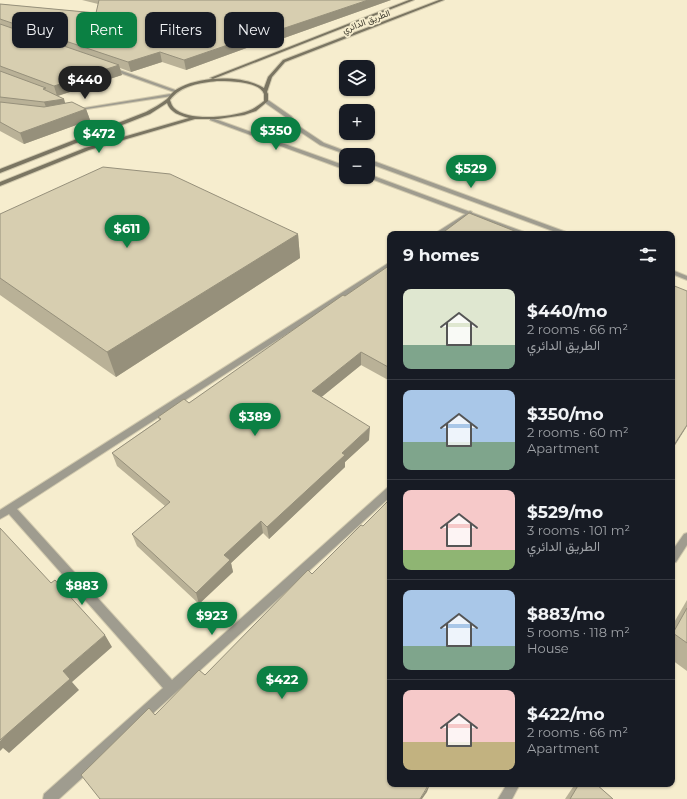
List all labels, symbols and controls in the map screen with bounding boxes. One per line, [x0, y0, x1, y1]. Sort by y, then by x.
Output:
street label: الطريق الدائري [340, 7, 392, 37]
chip: Buy [12, 12, 68, 48]
chip: Rent [76, 12, 137, 48]
chip: Filters [145, 12, 216, 48]
chip: New [224, 12, 284, 48]
map controls [339, 60, 375, 184]
button: layers [339, 60, 375, 96]
pin: $440 [61, 66, 109, 100]
text: $440 [67, 71, 103, 87]
button: + [339, 104, 375, 140]
pin: $350 [252, 117, 300, 151]
pin: $472 [75, 120, 123, 154]
text: $350 [260, 122, 292, 138]
text: $472 [83, 125, 115, 141]
button: − [339, 148, 375, 184]
pin: $529 [447, 155, 495, 189]
text: $529 [455, 160, 487, 176]
pin: $611 [103, 215, 151, 249]
text: $611 [114, 220, 140, 236]
icon: filters [637, 244, 659, 266]
text: 9 homes [403, 245, 479, 265]
text: $440/mo [527, 301, 607, 321]
icon: home [435, 305, 483, 353]
text: 2 rooms · 66 m² [527, 321, 628, 337]
text: الطريق الدائري [527, 337, 600, 353]
pin: $389 [231, 403, 279, 437]
text: $350/mo [527, 404, 604, 424]
icon: home [435, 406, 483, 454]
text: $389 [239, 408, 271, 424]
text: 2 rooms · 60 m² [527, 424, 629, 440]
text: Apartment [527, 440, 599, 456]
text: $529/mo [527, 502, 603, 522]
icon: home [435, 506, 483, 554]
text: 3 rooms · 101 m² [527, 522, 630, 538]
text: الطريق الدائري [527, 538, 600, 554]
pin: $883 [58, 572, 106, 606]
text: $883 [65, 577, 99, 593]
pin: $923 [188, 602, 236, 636]
text: $883/mo [527, 604, 605, 624]
icon: home [435, 606, 483, 654]
text: $923 [196, 607, 228, 623]
text: 5 rooms · 118 m² [527, 624, 630, 640]
text: House [527, 640, 569, 656]
pin: $422 [258, 666, 306, 700]
text: $422 [266, 671, 298, 687]
text: $422/mo [527, 704, 605, 724]
icon: home [435, 706, 483, 754]
text: 2 rooms · 66 m² [527, 724, 628, 740]
text: Apartment [527, 740, 599, 756]

